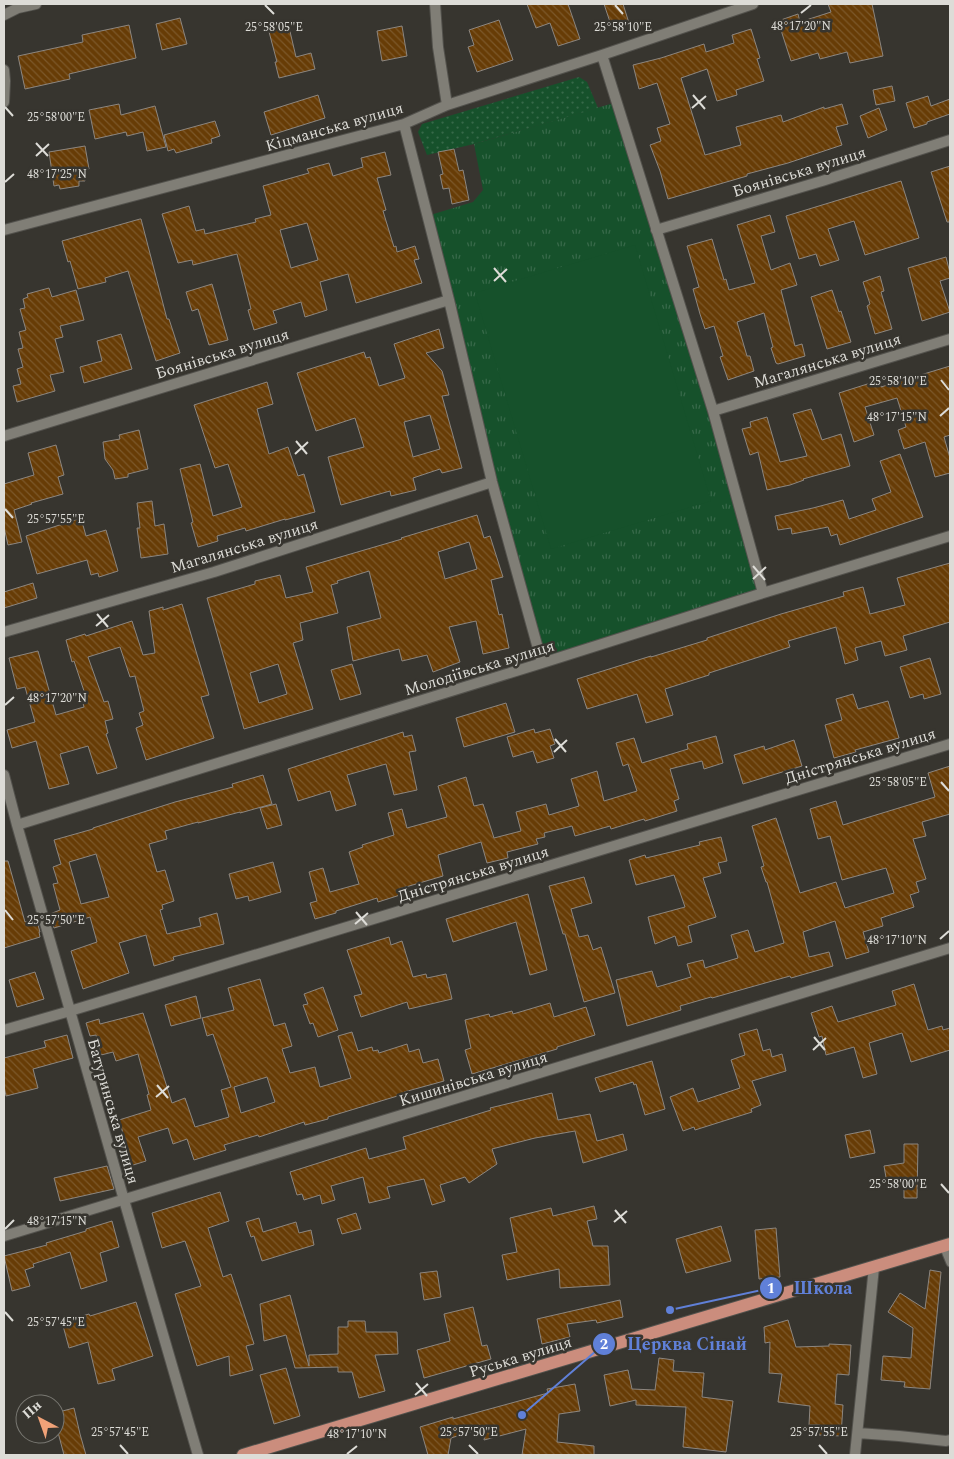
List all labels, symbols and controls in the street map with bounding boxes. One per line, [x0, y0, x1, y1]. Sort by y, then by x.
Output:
text: 48°17'20"N [771, 17, 831, 36]
text: 25°58'05"E [245, 18, 303, 37]
text: 25°58'10"E [594, 18, 652, 37]
street label: Кіцманська вулиця [262, 96, 406, 158]
text: 25°58'00"E [27, 108, 85, 127]
street label: Боянівська вулиця [730, 140, 869, 204]
text: 48°17'25"N [27, 165, 87, 184]
street label: Боянівська вулиця [153, 322, 292, 386]
street label: Магалянська вулиця [751, 327, 904, 395]
text: 25°58'10"E [869, 372, 927, 391]
text: 48°17'15"N [867, 408, 927, 427]
text: 25°57'55"E [27, 510, 85, 529]
street label: Магалянська вулиця [168, 512, 321, 580]
street label: Молодіївська вулиця [401, 634, 557, 702]
text: 48°17'20"N [27, 689, 87, 708]
street label: Дністрянська вулиця [782, 722, 939, 790]
text: 25°58'05"E [869, 773, 927, 792]
street label: Дністрянська вулиця [395, 840, 552, 908]
text: 25°57'50"E [27, 911, 85, 930]
text: 48°17'10"N [867, 931, 927, 950]
street label: Батуринська вулиця [81, 1036, 145, 1187]
street label: Кишинівська вулиця [396, 1045, 551, 1113]
text: 25°58'00"E [869, 1175, 927, 1194]
text: 48°17'15"N [27, 1212, 87, 1231]
callout: Школа [758, 1271, 862, 1304]
text: Школа [793, 1275, 853, 1302]
text: 1 [767, 1277, 775, 1300]
text: 25°57'45"E [27, 1313, 85, 1332]
callout: Церква Сінай [592, 1327, 757, 1360]
street label: Руська вулиця [466, 1330, 575, 1384]
text: Церква Сінай [627, 1331, 747, 1358]
text: 2 [600, 1333, 608, 1356]
north arrow [15, 1394, 65, 1444]
text: Пн [17, 1395, 46, 1424]
text: 25°57'45"E [91, 1423, 149, 1442]
text: 25°57'50"E [440, 1423, 498, 1442]
text: 25°57'55"E [790, 1423, 848, 1442]
text: 48°17'10"N [327, 1425, 387, 1444]

